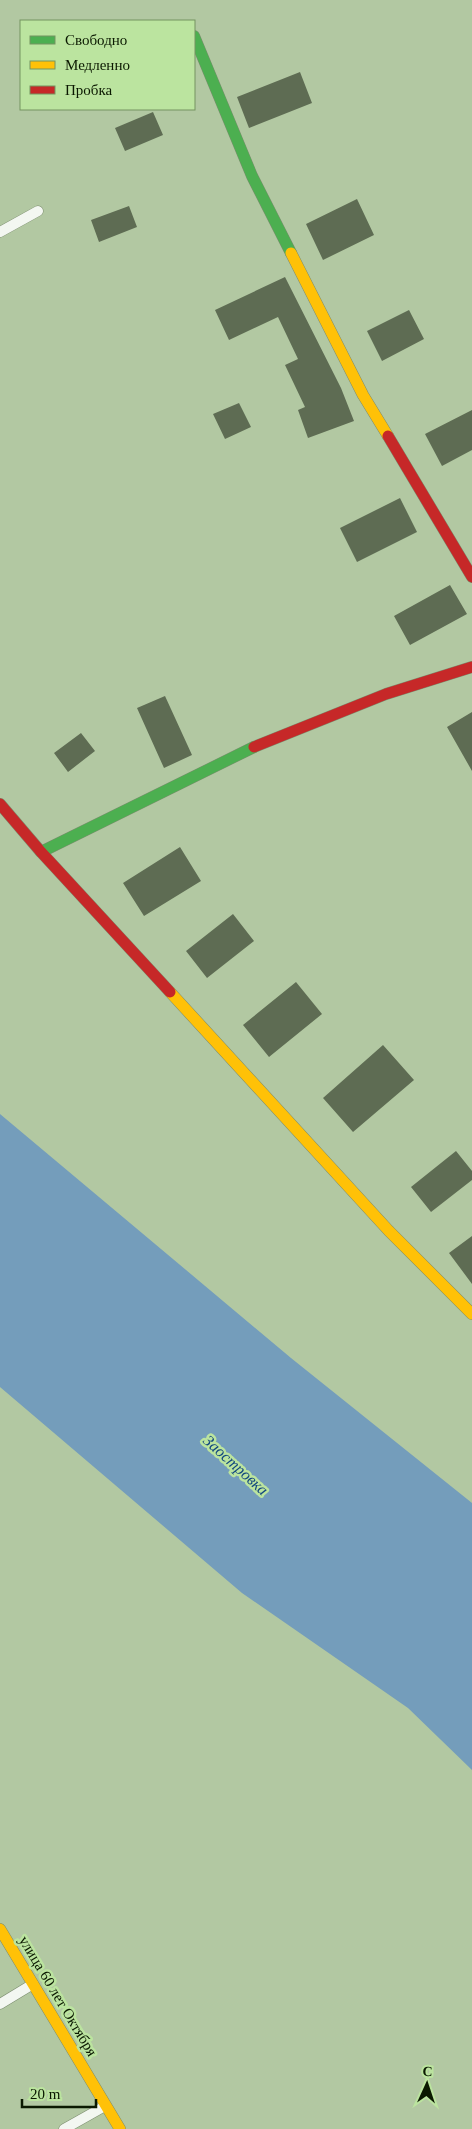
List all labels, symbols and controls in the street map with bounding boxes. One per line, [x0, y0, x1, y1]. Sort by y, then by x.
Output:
legend [20, 20, 195, 110]
text: Свободно [65, 32, 127, 48]
text: Медленно [65, 57, 130, 73]
text: Пробка [65, 82, 113, 98]
water label: Заостровка [200, 1432, 272, 1499]
street label: улица 60 лет Октября [16, 1933, 100, 2059]
north arrow [402, 2059, 452, 2109]
text: С [422, 2064, 433, 2079]
scale bar [22, 2076, 96, 2108]
text: 20 m [30, 2086, 61, 2102]

